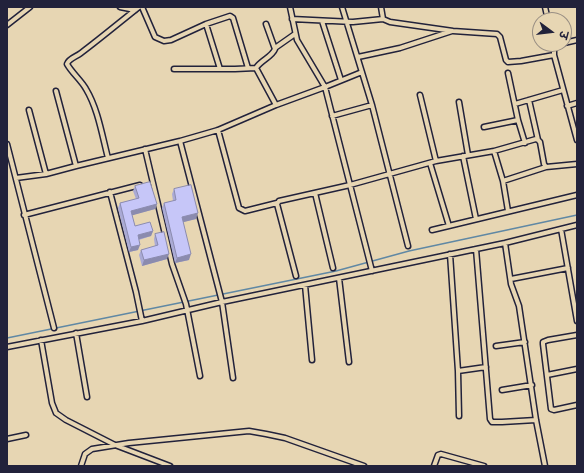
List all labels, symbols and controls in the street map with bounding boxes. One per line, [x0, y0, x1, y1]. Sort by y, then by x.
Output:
north arrow [532, 12, 572, 52]
text: उ [555, 29, 571, 40]

